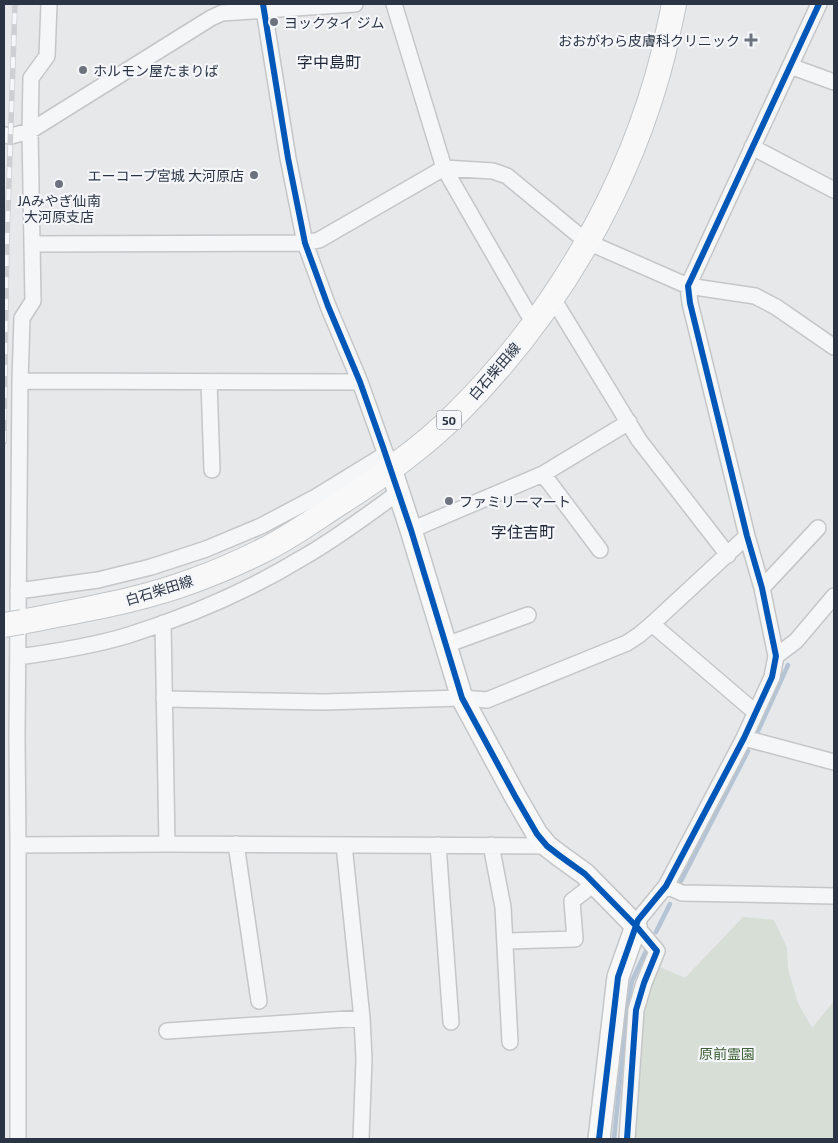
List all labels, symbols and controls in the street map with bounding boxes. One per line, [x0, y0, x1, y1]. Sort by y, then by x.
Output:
place label: ヨックタイ ジム [284, 14, 385, 31]
marker: ヨックタイ ジム [268, 16, 280, 28]
place label: おおがわら皮膚科クリニック [558, 32, 740, 49]
marker: おおがわら皮膚科クリニック [744, 33, 758, 47]
district label: 字中島町 [297, 52, 361, 71]
place label: ホルモン屋たまりば [93, 62, 219, 79]
marker: ホルモン屋たまりば [77, 64, 89, 76]
place label: エーコープ宮城 大河原店 [88, 167, 244, 184]
marker: エーコープ宮城 大河原店 [248, 169, 260, 181]
marker: JAみやぎ仙南 大河原支店 [53, 178, 65, 190]
place label: JAみやぎ仙南 大河原支店 [17, 192, 101, 225]
street label: 白石柴田線 [465, 339, 523, 403]
road number: 50 [436, 410, 462, 430]
place label: ファミリーマート [459, 493, 571, 510]
marker: ファミリーマート [443, 495, 455, 507]
district label: 字住吉町 [491, 522, 555, 541]
street label: 白石柴田線 [123, 572, 195, 608]
park label: 原前霊園 [699, 1045, 755, 1062]

